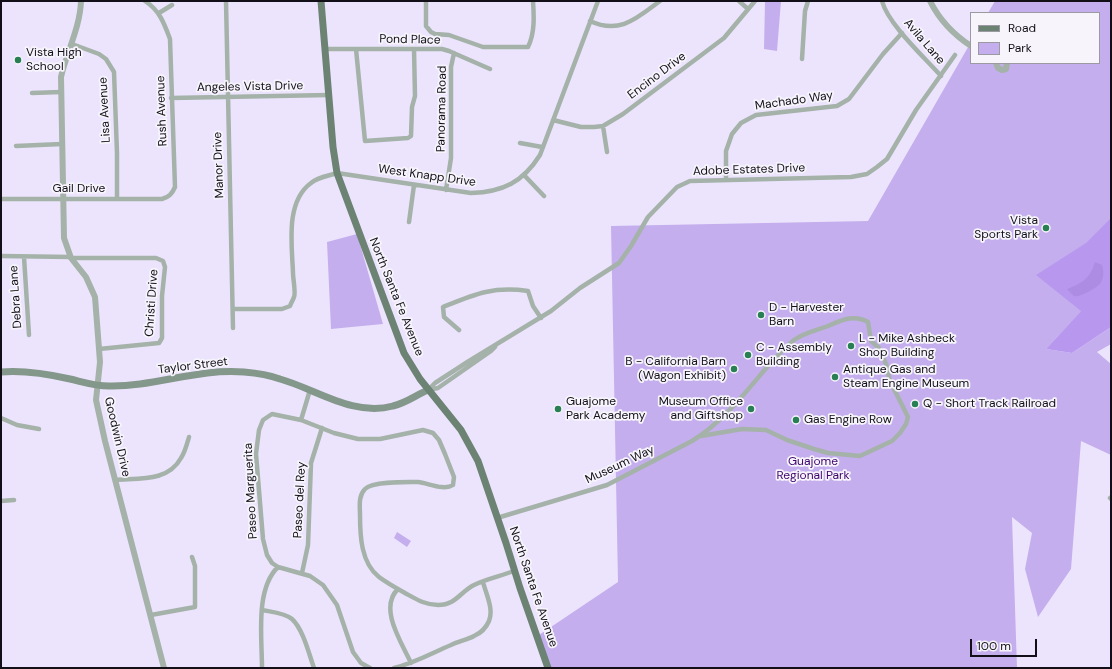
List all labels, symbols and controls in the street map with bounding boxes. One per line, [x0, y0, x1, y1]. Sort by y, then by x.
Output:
legend [970, 12, 1100, 64]
street label: Avila Lane [900, 16, 948, 68]
text: Road [1008, 20, 1036, 36]
street label: Pond Place [379, 32, 441, 48]
text: Park [1008, 40, 1032, 56]
place label: Vista High School [26, 46, 82, 74]
street label: Encino Drive [625, 49, 689, 103]
marker: Vista High School [13, 55, 23, 65]
street label: Panorama Road [434, 66, 450, 152]
street label: Rush Avenue [154, 75, 170, 147]
street label: Lisa Avenue [96, 77, 114, 143]
street label: Angeles Vista Drive [197, 79, 303, 95]
street label: Machado Way [754, 88, 834, 114]
street label: Manor Drive [211, 131, 227, 199]
street label: Adobe Estates Drive [693, 161, 805, 179]
street label: West Knapp Drive [377, 162, 477, 190]
street label: Gail Drive [53, 182, 105, 196]
place label: Vista Sports Park [974, 214, 1038, 242]
marker: Vista Sports Park [1041, 223, 1051, 233]
street label: North Santa Fe Avenue [366, 236, 426, 358]
street label: Debra Lane [7, 265, 25, 329]
street label: Christi Drive [142, 269, 162, 337]
place label: D - Harvester Barn [769, 301, 844, 329]
marker: D - Harvester Barn [756, 310, 766, 320]
place label: L - Mike Ashbeck Shop Building [859, 332, 955, 360]
place label: C - Assembly Building [756, 341, 832, 369]
marker: L - Mike Ashbeck Shop Building [846, 341, 856, 351]
marker: C - Assembly Building [743, 350, 753, 360]
street label: Taylor Street [157, 355, 229, 377]
place label: B - California Barn (Wagon Exhibit) [625, 355, 726, 383]
place label: Antique Gas and Steam Engine Museum [843, 363, 969, 391]
marker: B - California Barn (Wagon Exhibit) [729, 364, 739, 374]
marker: Antique Gas and Steam Engine Museum [830, 372, 840, 382]
place label: Guajome Park Academy [566, 395, 645, 423]
place label: Museum Office and Giftshop [659, 395, 743, 423]
street label: Goodwin Drive [101, 396, 133, 478]
place label: Q - Short Track Railroad [923, 397, 1056, 411]
marker: Q - Short Track Railroad [910, 399, 920, 409]
marker: Guajome Park Academy [553, 404, 563, 414]
marker: Museum Office and Giftshop [746, 404, 756, 414]
place label: Gas Engine Row [804, 413, 892, 427]
marker: Gas Engine Row [791, 415, 801, 425]
street label: Paseo Marguerita [241, 443, 261, 539]
street label: Museum Way [583, 443, 657, 487]
park label: Guajome Regional Park [776, 455, 850, 483]
street label: Paseo del Rey [291, 461, 309, 539]
street label: North Santa Fe Avenue [506, 525, 560, 649]
scale bar [972, 631, 1039, 657]
text: 100 m [977, 638, 1011, 654]

